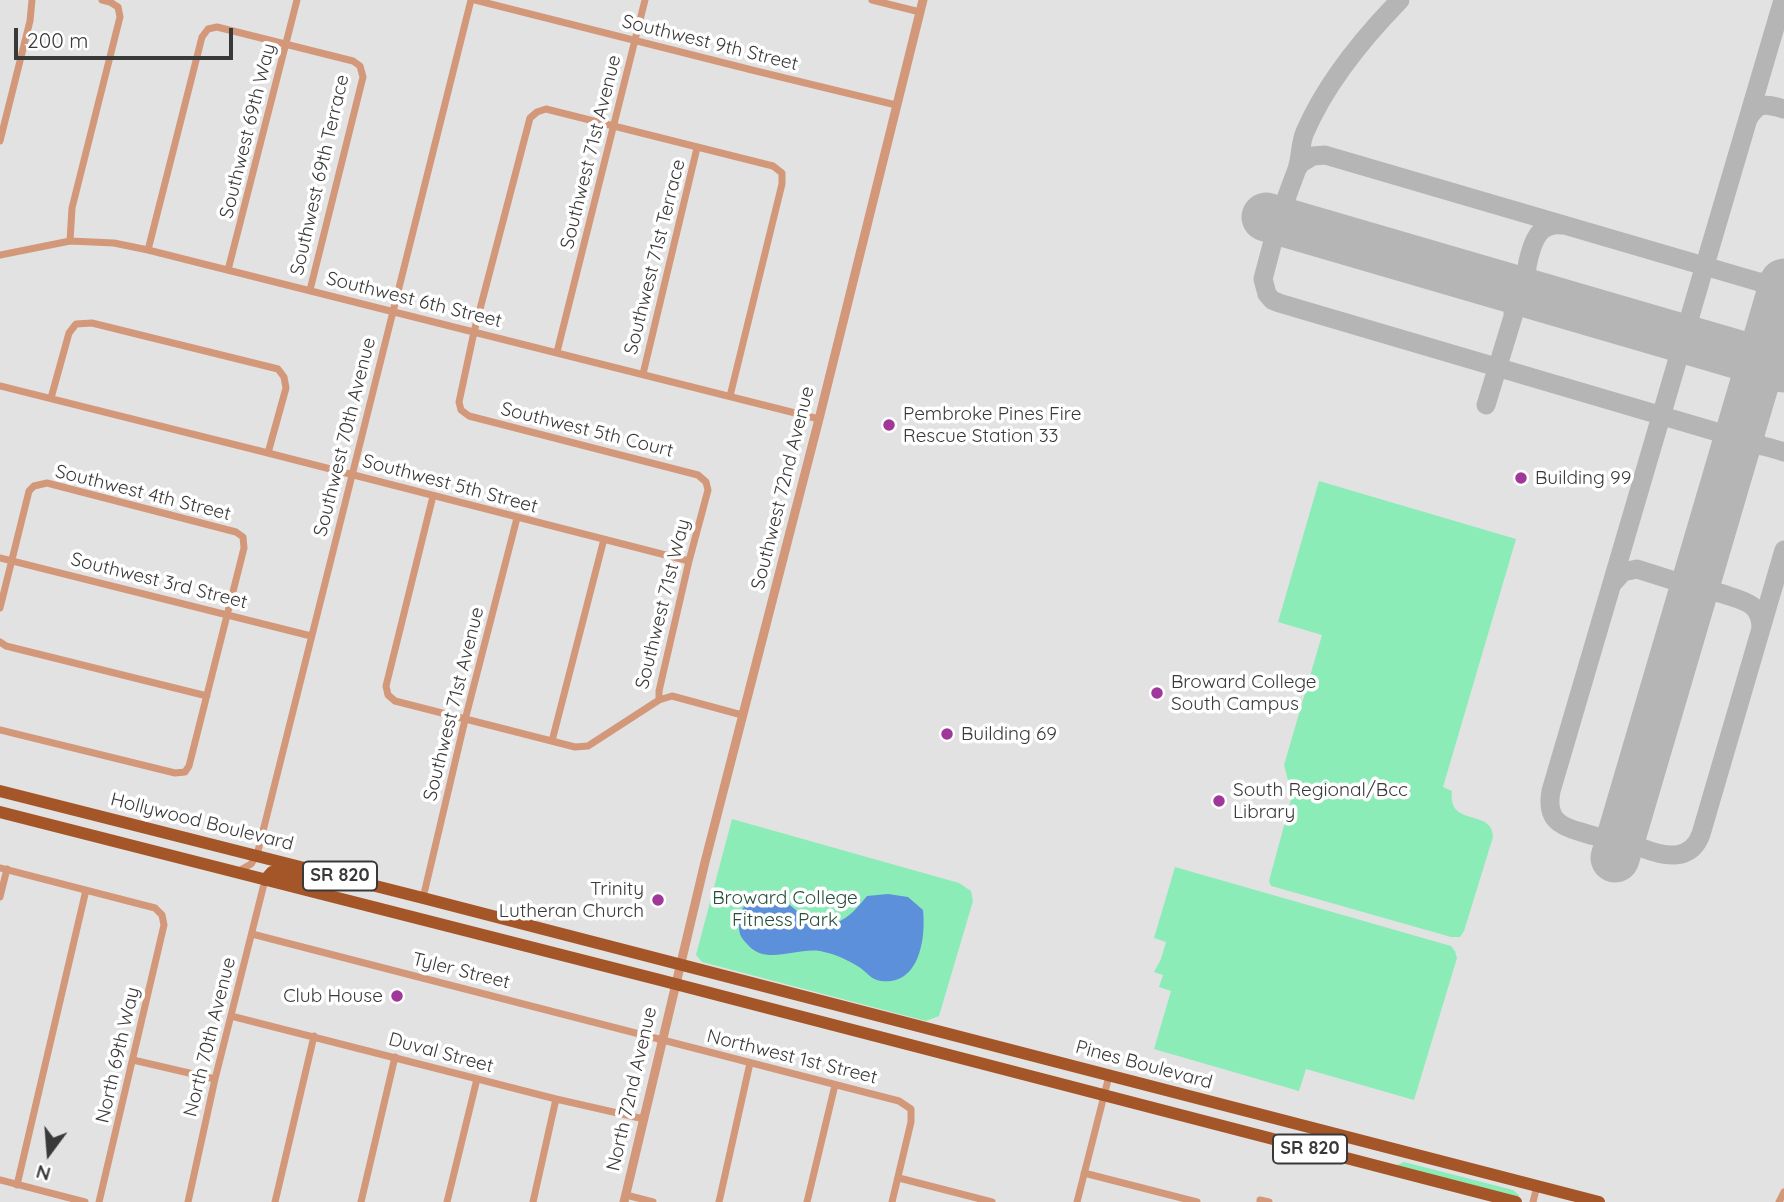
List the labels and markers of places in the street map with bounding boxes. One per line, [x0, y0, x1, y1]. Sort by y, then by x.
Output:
place label: Pembroke Pines Fire Rescue Station 33 [903, 403, 1081, 447]
marker: Pembroke Pines Fire Rescue Station 33 [881, 417, 897, 433]
place label: Building 99 [1535, 467, 1631, 489]
marker: Building 99 [1513, 470, 1529, 486]
place label: Broward College South Campus [1171, 671, 1317, 715]
marker: Broward College South Campus [1149, 685, 1165, 701]
place label: Building 69 [961, 723, 1057, 745]
marker: Building 69 [939, 726, 955, 742]
place label: South Regional/Bcc Library [1233, 779, 1408, 823]
marker: South Regional/Bcc Library [1211, 793, 1227, 809]
place label: Trinity Lutheran Church [499, 878, 644, 922]
marker: Trinity Lutheran Church [650, 892, 666, 908]
place label: Club House [283, 985, 383, 1007]
marker: Club House [389, 988, 405, 1004]

